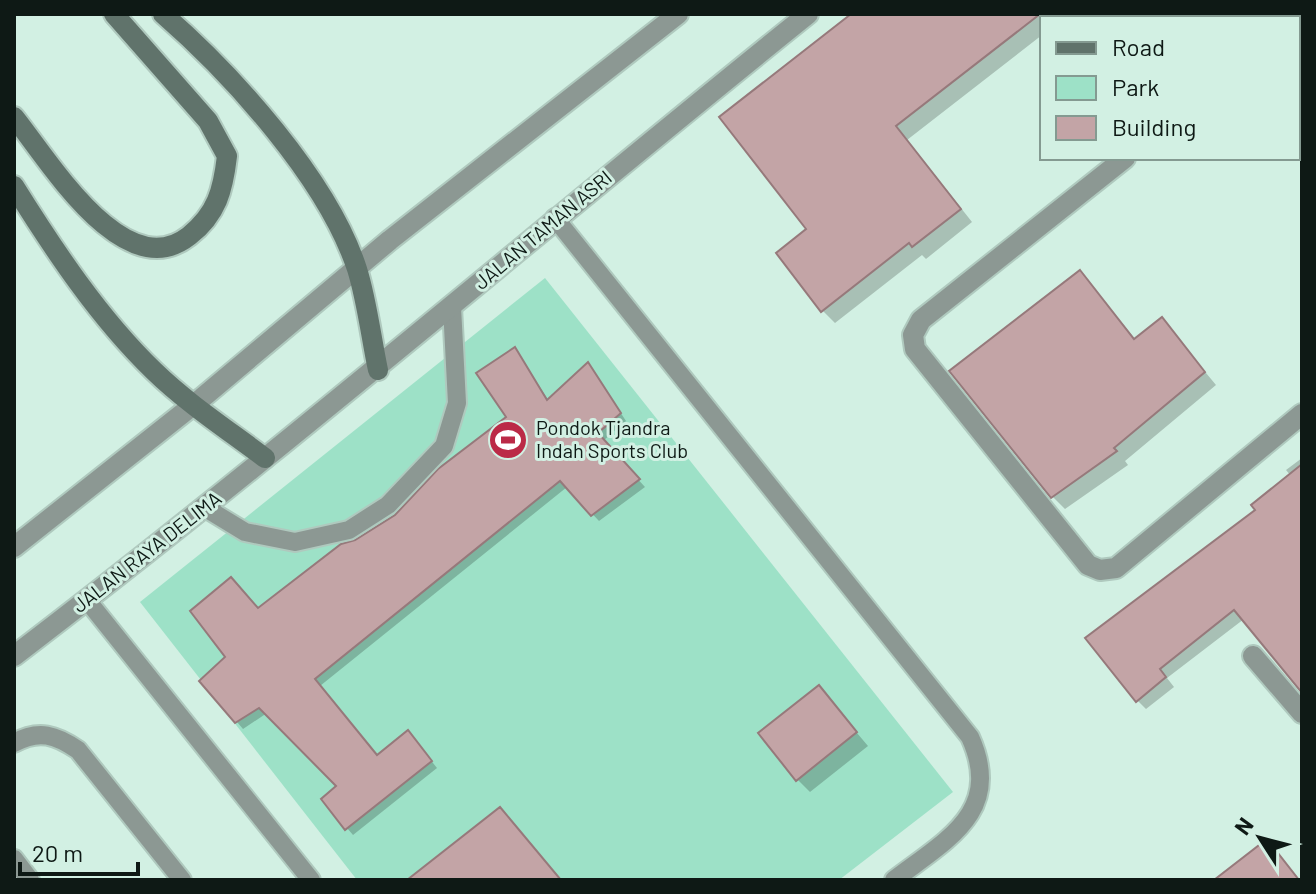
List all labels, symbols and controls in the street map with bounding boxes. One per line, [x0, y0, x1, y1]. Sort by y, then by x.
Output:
legend [1040, 16, 1300, 160]
text: Road [1112, 32, 1165, 61]
text: Park [1112, 72, 1159, 101]
text: Building [1112, 112, 1196, 141]
street label: JALAN TAMAN ASRI [469, 165, 616, 294]
place label: Pondok Tjandra Indah Sports Club [536, 415, 688, 462]
sports icon: Pondok Tjandra Indah Sports Club [487, 419, 529, 461]
street label: JALAN RAYA DELIMA [67, 486, 226, 617]
north arrow [1220, 798, 1300, 878]
text: N [1228, 812, 1258, 839]
scale bar [20, 826, 138, 876]
text: 20 m [32, 838, 83, 867]

